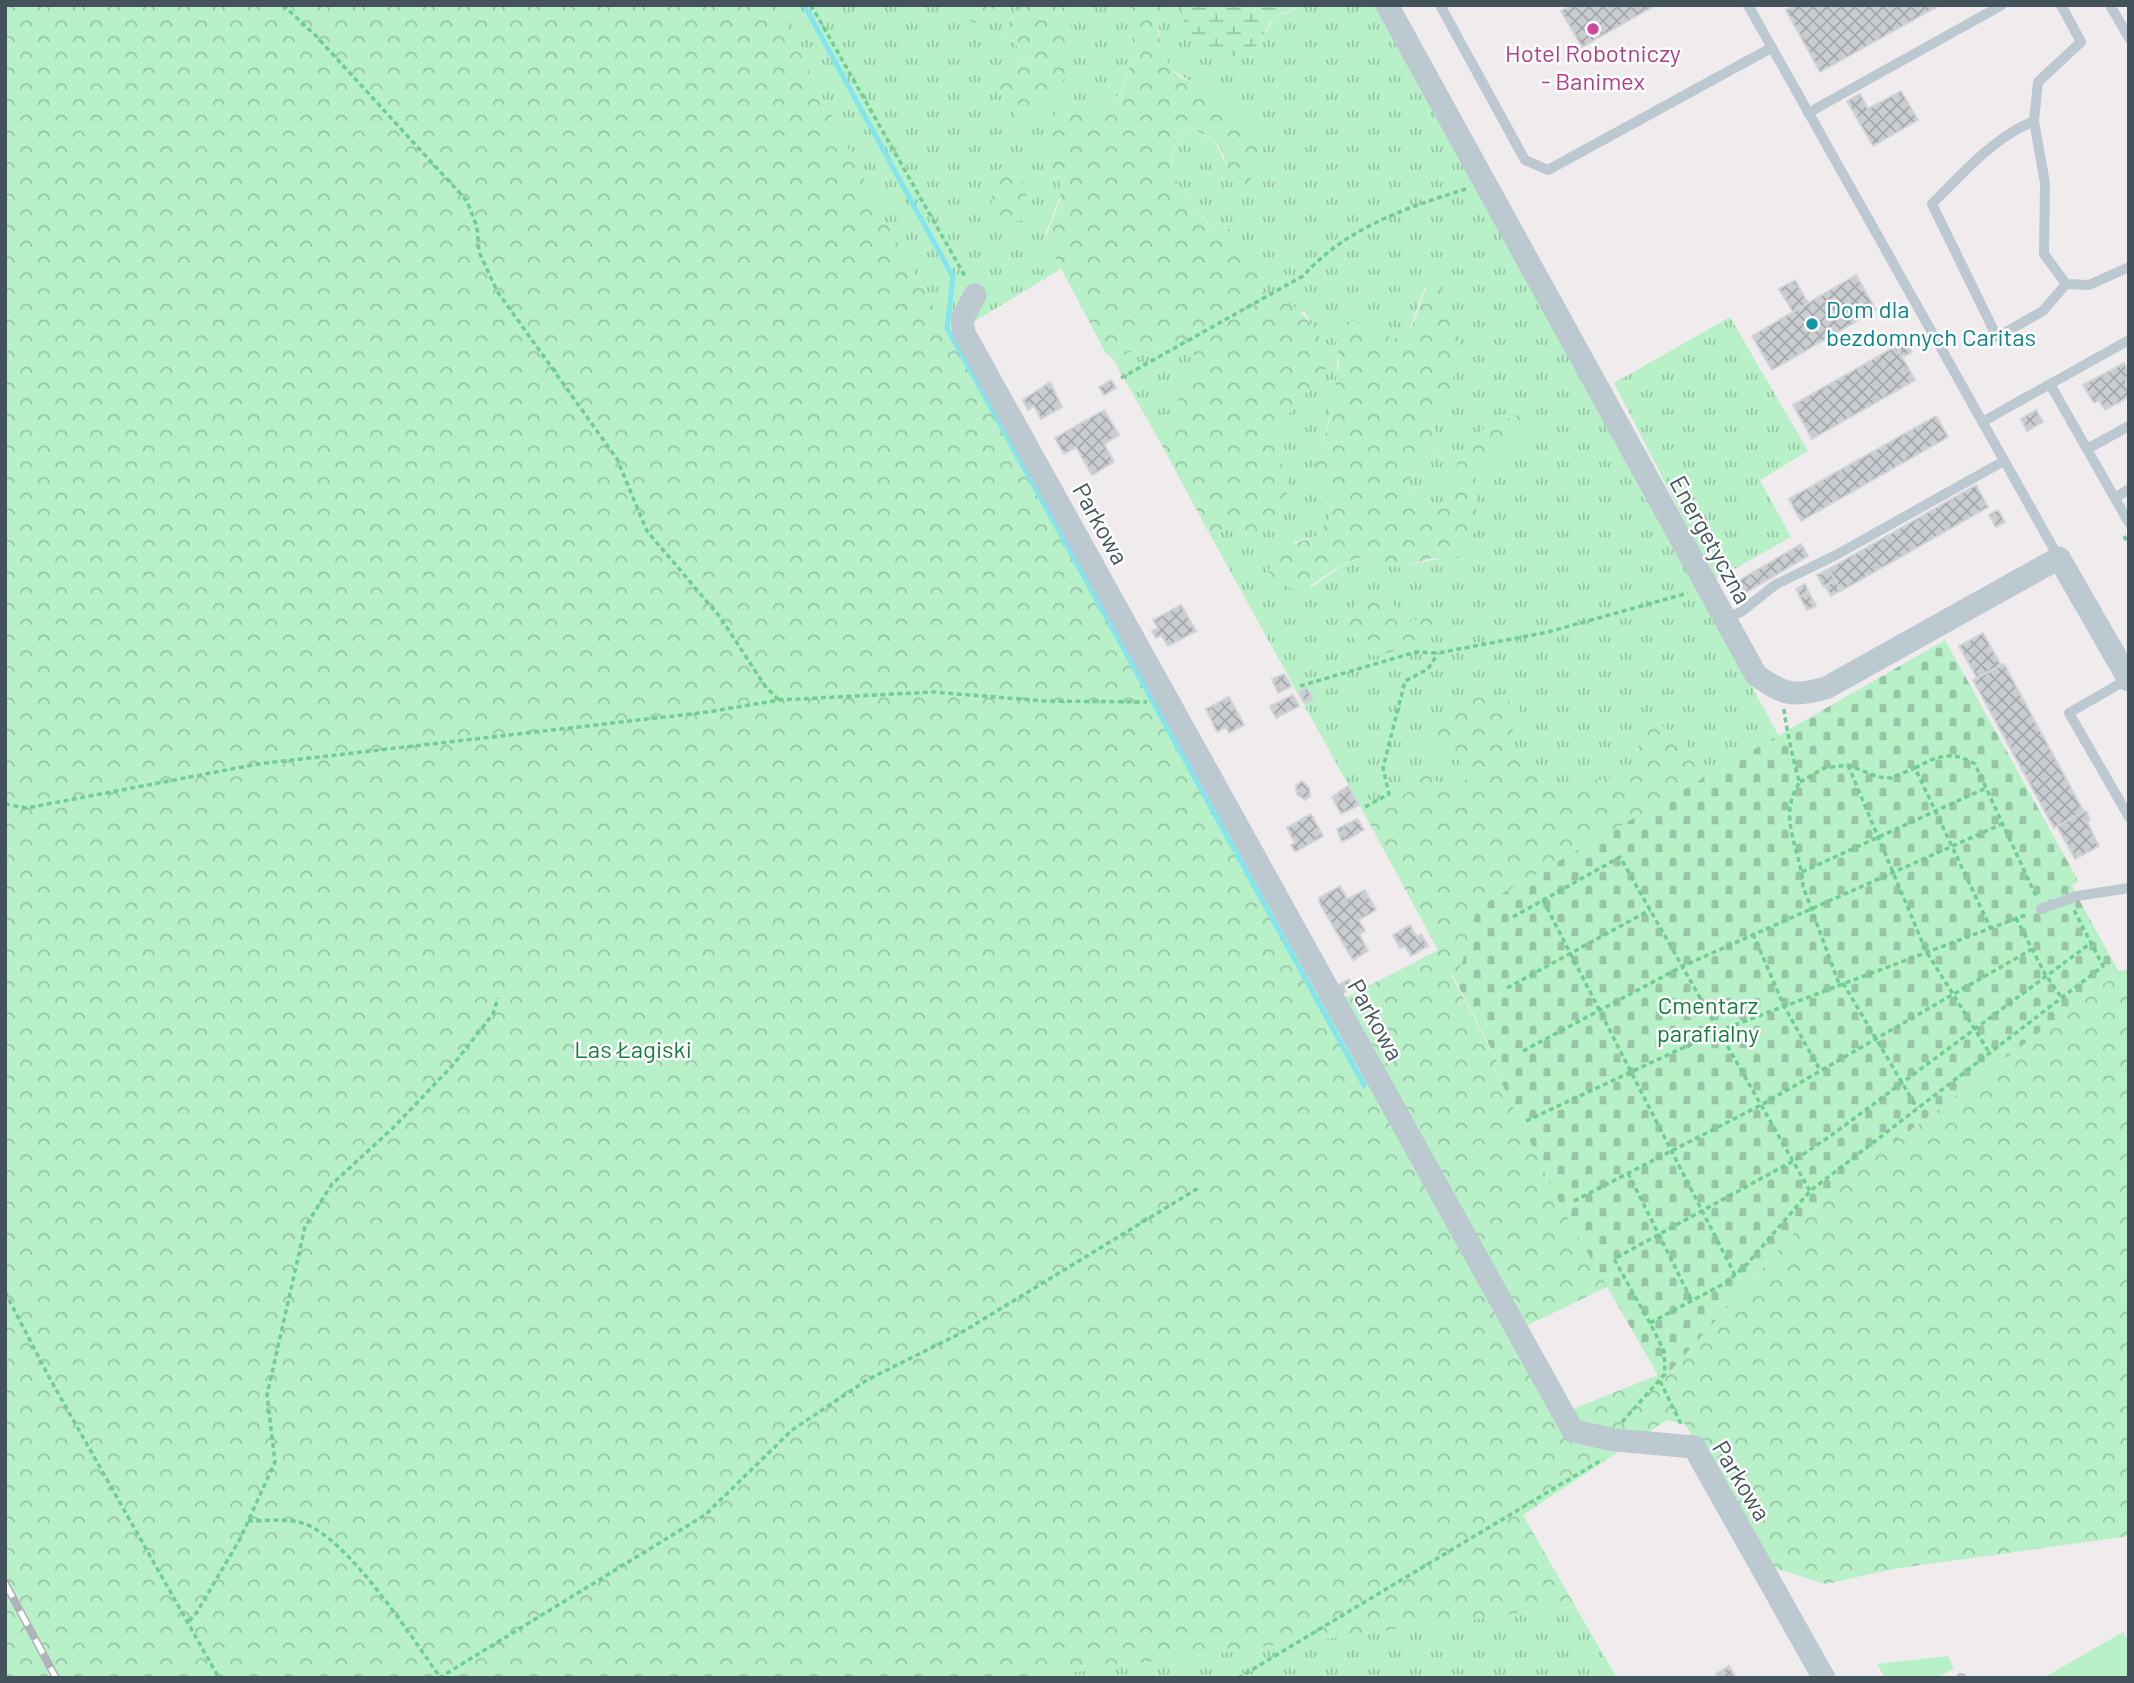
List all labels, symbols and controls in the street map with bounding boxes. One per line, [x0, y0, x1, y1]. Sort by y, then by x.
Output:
marker: Hotel Robotniczy - Banimex [1585, 21, 1601, 37]
place label: Hotel Robotniczy - Banimex [1505, 38, 1681, 95]
place label: Dom dla bezdomnych Caritas [1826, 294, 2036, 351]
marker: Dom dla bezdomnych Caritas [1804, 316, 1820, 332]
street label: Energetyczna [1664, 470, 1758, 608]
street label: Parkowa [1067, 477, 1135, 569]
street label: Parkowa [1342, 973, 1410, 1065]
park label: Cmentarz parafialny [1657, 990, 1759, 1047]
park label: Las Łagiski [574, 1034, 692, 1063]
street label: Parkowa [1707, 1435, 1778, 1526]

